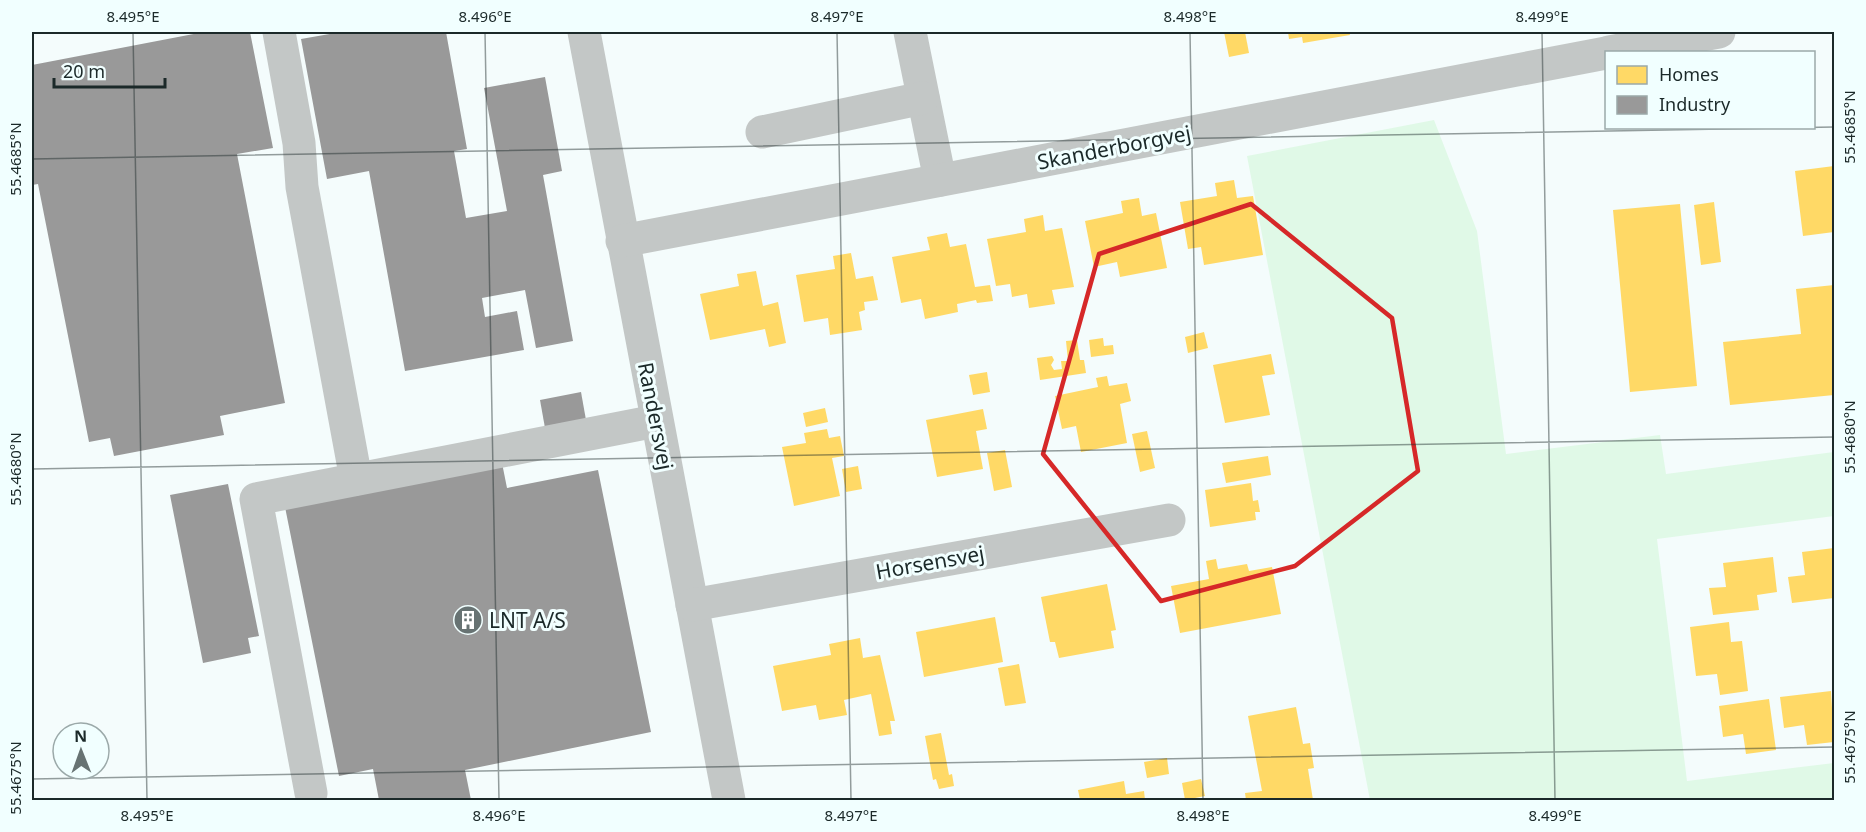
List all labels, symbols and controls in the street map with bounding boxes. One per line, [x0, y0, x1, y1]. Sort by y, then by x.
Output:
text: 8.495°E [106, 6, 160, 26]
text: 8.496°E [458, 6, 512, 26]
text: 8.497°E [810, 6, 864, 26]
text: 8.498°E [1163, 6, 1217, 26]
text: 8.499°E [1515, 6, 1569, 26]
scale bar [54, 51, 165, 89]
legend [1605, 51, 1815, 129]
text: 20 m [63, 59, 105, 83]
text: Homes [1659, 62, 1719, 86]
text: 55.4685°N [1839, 90, 1859, 164]
text: Industry [1659, 92, 1731, 116]
street label: Skanderborgvej [1035, 118, 1193, 176]
text: 55.4685°N [5, 122, 25, 196]
street label: Randersvej [632, 360, 680, 472]
text: 55.4680°N [1839, 400, 1859, 474]
text: 55.4680°N [5, 432, 25, 506]
street label: Horsensvej [873, 539, 987, 585]
building icon: LNT A/S [452, 604, 484, 636]
place label: LNT A/S [489, 606, 566, 634]
text: 55.4675°N [1839, 710, 1859, 784]
north arrow [51, 721, 111, 781]
text: N [74, 725, 87, 747]
text: 55.4675°N [5, 741, 25, 815]
text: 8.495°E [120, 805, 174, 825]
text: 8.496°E [472, 805, 526, 825]
text: 8.497°E [824, 805, 878, 825]
text: 8.498°E [1176, 805, 1230, 825]
text: 8.499°E [1528, 805, 1582, 825]

